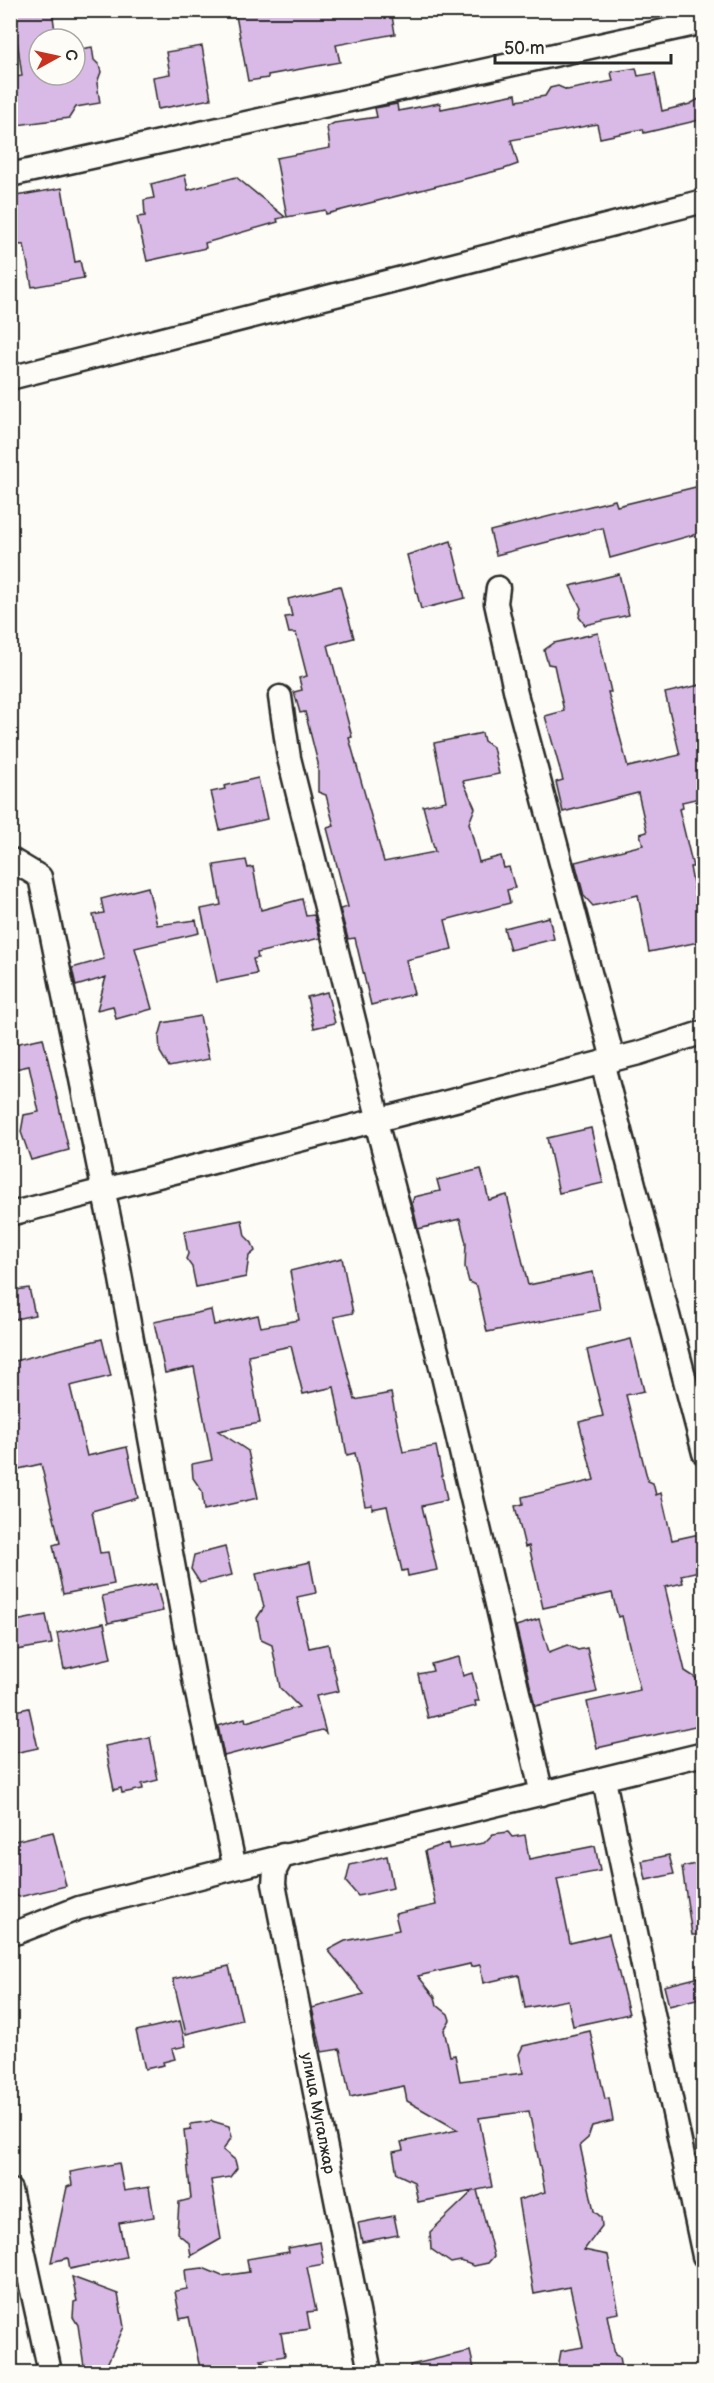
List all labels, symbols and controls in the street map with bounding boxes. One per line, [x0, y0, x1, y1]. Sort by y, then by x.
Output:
north arrow [27, 27, 87, 87]
scale bar [495, 27, 670, 65]
text: 50 m [504, 38, 545, 59]
text: С [60, 48, 81, 62]
street label: улица Мугалжар [296, 2051, 339, 2176]

